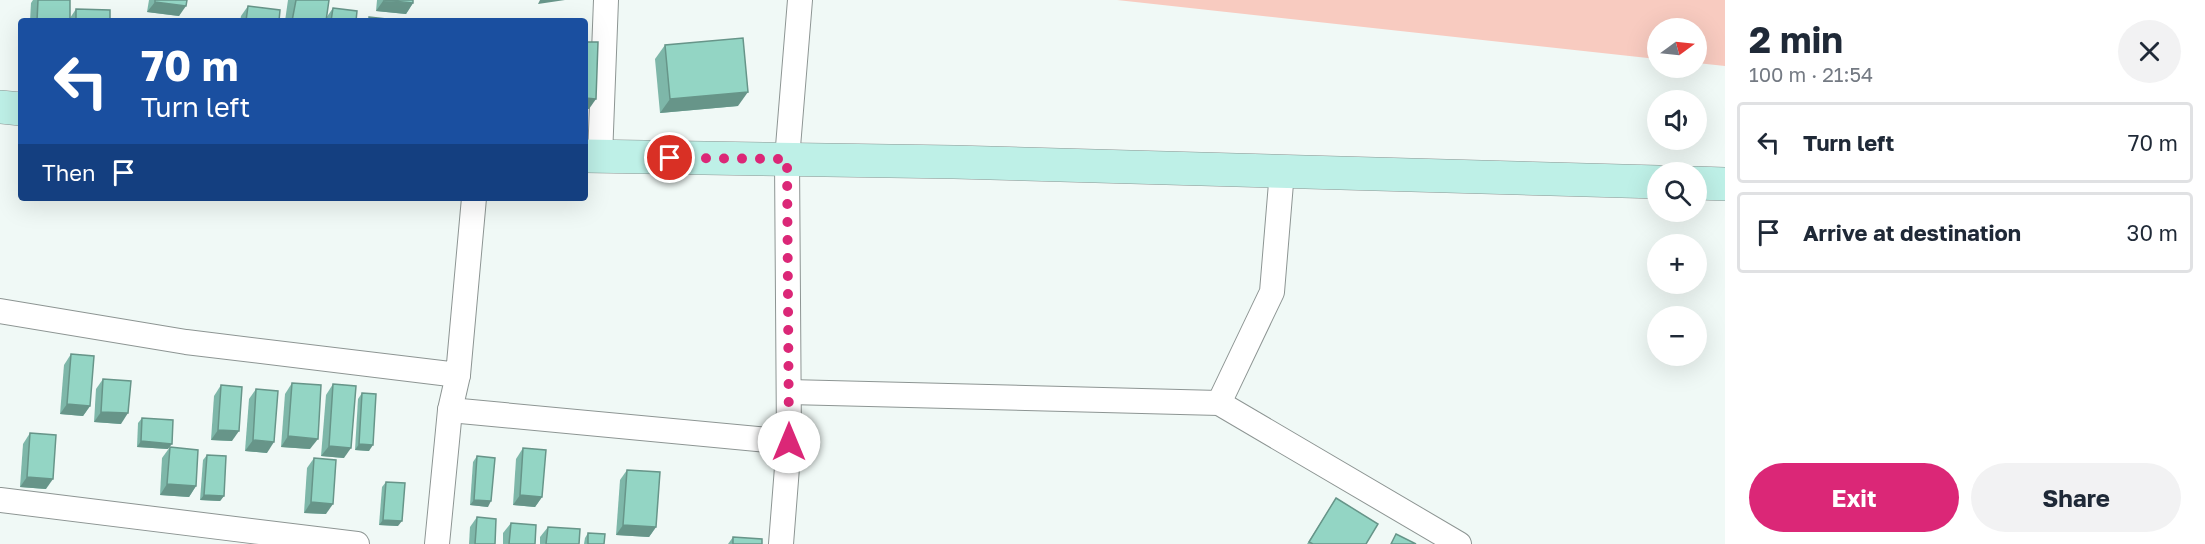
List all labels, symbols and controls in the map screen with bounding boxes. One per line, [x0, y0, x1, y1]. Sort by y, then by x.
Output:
north arrow [1647, 18, 1707, 78]
map controls [1647, 18, 1707, 366]
text: 2 min [1749, 18, 1843, 61]
button: close [2118, 20, 2181, 83]
text: 70 m [141, 40, 238, 90]
icon: left [42, 42, 120, 120]
text: 100 m · 21:54 [1749, 62, 1873, 86]
button: sound [1647, 90, 1707, 150]
text: Turn left [141, 91, 250, 123]
icon: left [1752, 126, 1785, 159]
text: Turn left [1803, 129, 1894, 156]
text: 70 m [2128, 129, 2178, 156]
pin [644, 132, 695, 183]
icon: arrive [653, 141, 686, 174]
icon: arrive [107, 156, 140, 189]
text: Then [42, 159, 95, 186]
button: search [1647, 162, 1707, 222]
icon: arrive [1752, 216, 1785, 249]
text: Arrive at destination [1803, 219, 2021, 246]
text: 30 m [2127, 219, 2178, 246]
button: + [1647, 234, 1707, 294]
button: − [1647, 306, 1707, 366]
position arrow [757, 410, 821, 474]
button: Exit [1749, 463, 1959, 532]
button: Share [1971, 463, 2181, 532]

